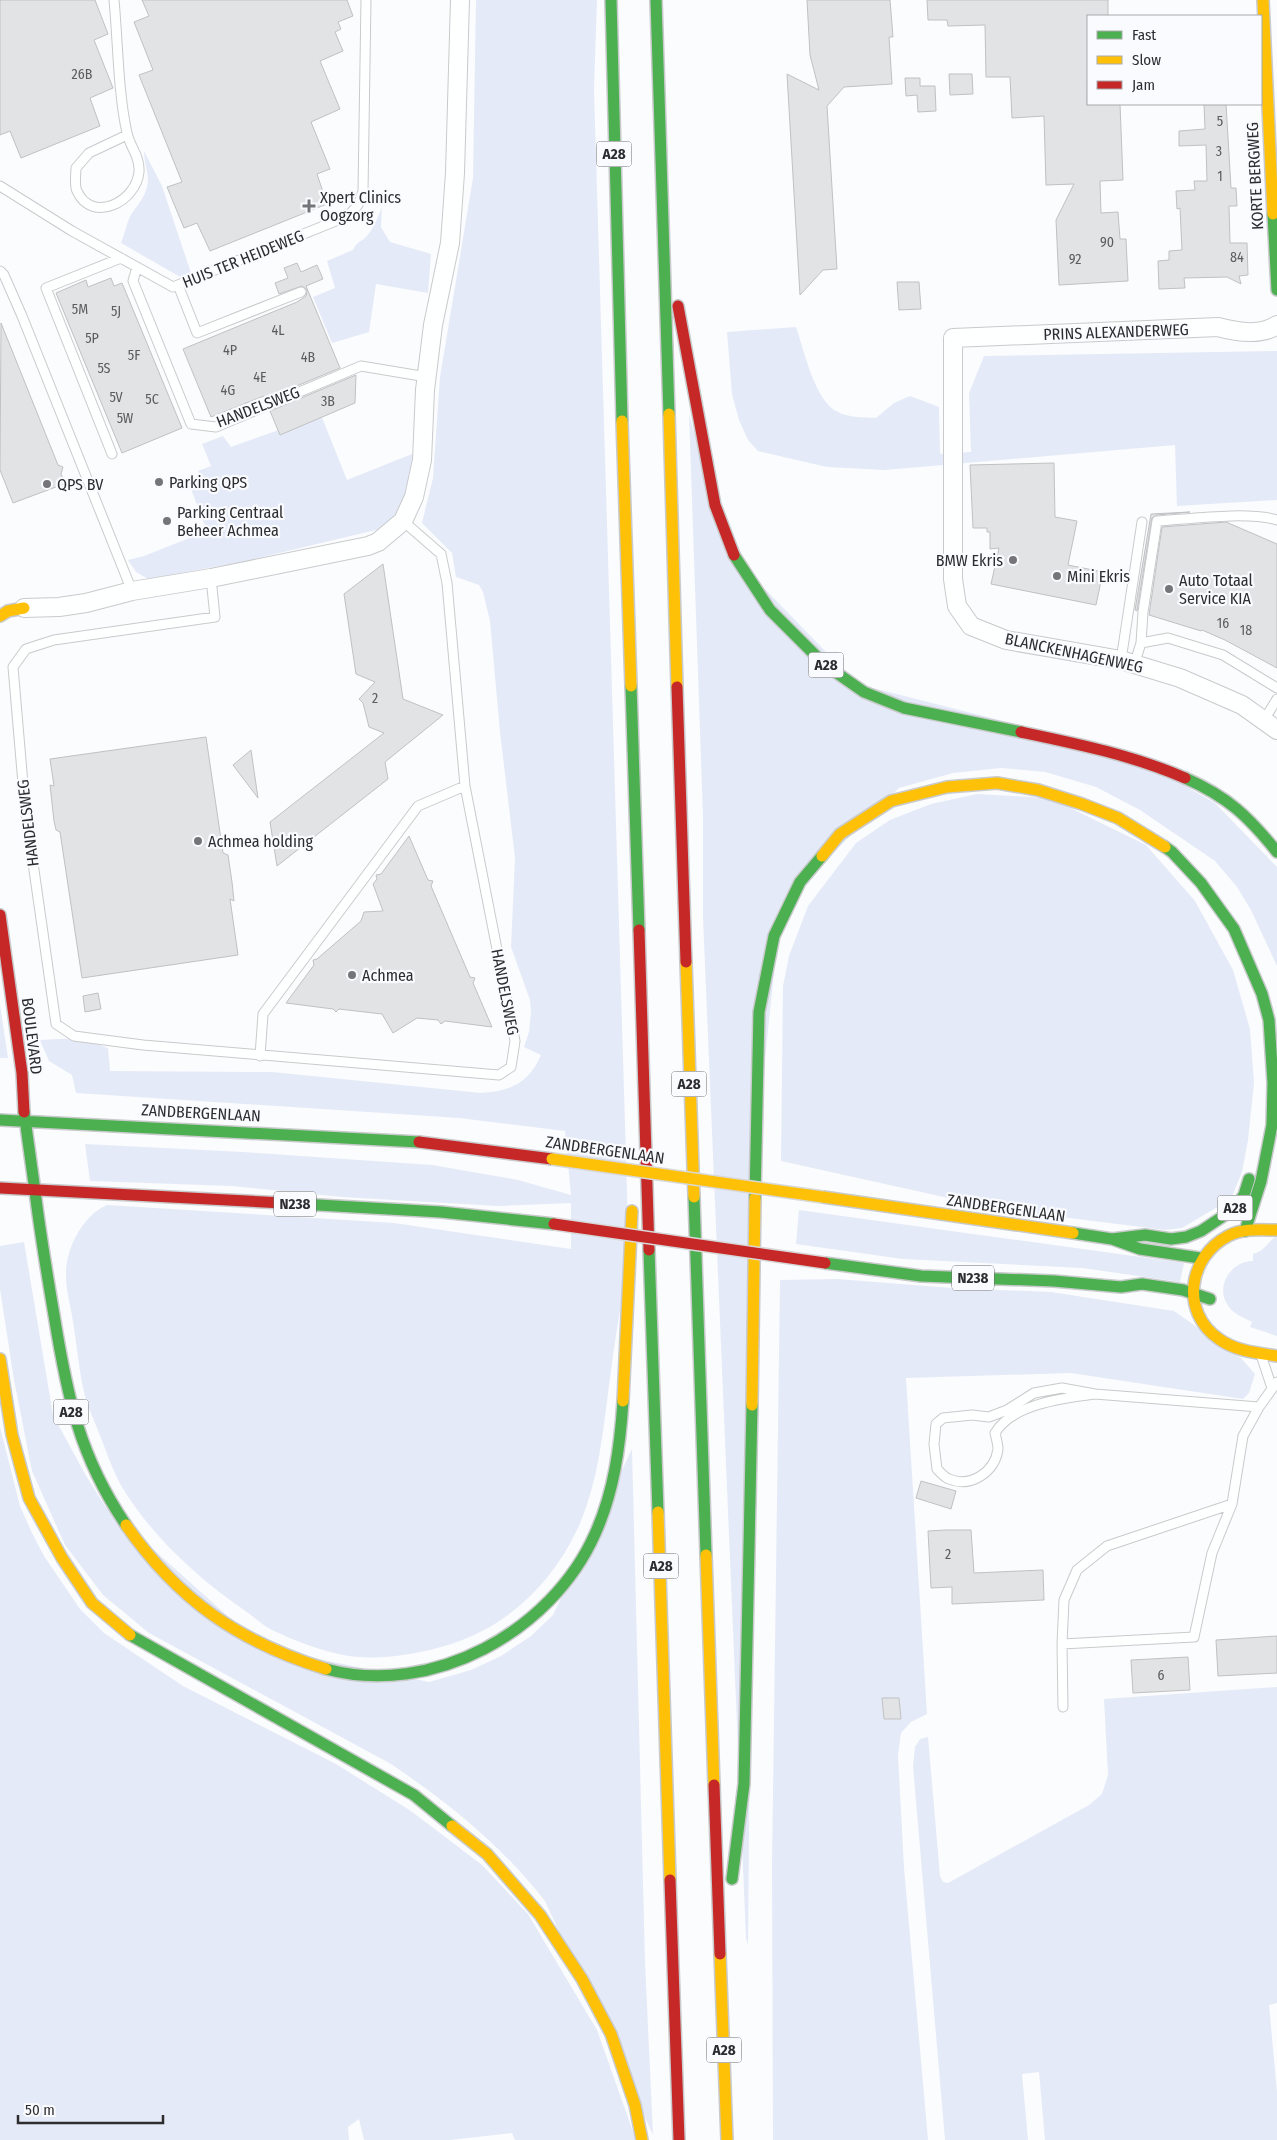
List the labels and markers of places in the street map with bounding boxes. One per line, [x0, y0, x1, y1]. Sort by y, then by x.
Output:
place label: Xpert Clinics Oogzorg [320, 188, 401, 225]
marker: Xpert Clinics Oogzorg [302, 199, 316, 213]
place label: Parking QPS [169, 473, 247, 492]
place label: QPS BV [57, 475, 104, 494]
marker: Parking QPS [153, 476, 165, 488]
marker: QPS BV [41, 478, 53, 490]
place label: Parking Centraal Beheer Achmea [177, 503, 283, 540]
marker: Parking Centraal Beheer Achmea [161, 515, 173, 527]
place label: BMW Ekris [936, 551, 1003, 570]
marker: BMW Ekris [1007, 554, 1019, 566]
place label: Mini Ekris [1067, 567, 1130, 586]
marker: Mini Ekris [1051, 570, 1063, 582]
place label: Auto Totaal Service KIA [1179, 571, 1253, 608]
marker: Auto Totaal Service KIA [1163, 583, 1175, 595]
place label: Achmea holding [208, 832, 313, 851]
marker: Achmea holding [192, 835, 204, 847]
place label: Achmea [362, 966, 414, 985]
marker: Achmea [346, 969, 358, 981]

